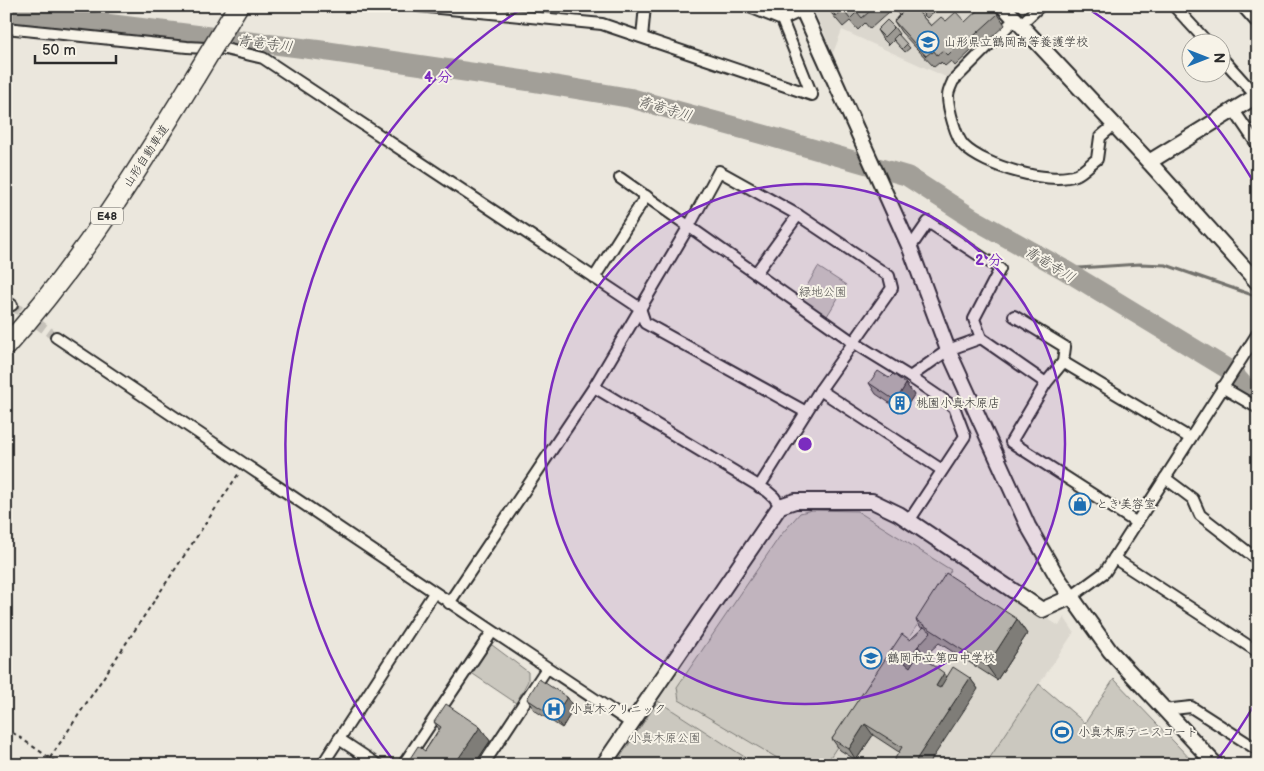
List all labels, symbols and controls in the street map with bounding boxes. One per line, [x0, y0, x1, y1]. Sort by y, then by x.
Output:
school or university icon: 山形県立鶴岡高等養護学校 [916, 30, 940, 54]
scale bar [35, 32, 116, 64]
water label: 青竜寺川 [236, 32, 294, 55]
north arrow [1182, 32, 1232, 82]
place label: 山形県立鶴岡高等養護学校 [944, 35, 1088, 50]
text: 50 m [42, 41, 76, 60]
text: N [1210, 53, 1227, 63]
text: 4 分 [424, 68, 452, 87]
water label: 青竜寺川 [636, 93, 694, 124]
street label: 山形自動車道 [121, 122, 172, 191]
road number: E48 [91, 208, 123, 225]
water label: 青竜寺川 [1021, 243, 1078, 286]
text: 2 分 [975, 251, 1003, 270]
park label: 緑地公園 [799, 285, 847, 300]
building icon: 桃園小真木原店 [888, 391, 912, 415]
place label: 桃園小真木原店 [916, 396, 1000, 411]
centre of rings [796, 435, 814, 453]
shop icon: とき美容室 [1068, 492, 1092, 516]
place label: とき美容室 [1096, 497, 1156, 512]
school or university icon: 鶴岡市立第四中学校 [859, 646, 883, 670]
place label: 鶴岡市立第四中学校 [887, 651, 995, 666]
hospital icon: 小真木クリニック [542, 697, 566, 721]
place label: 小真木クリニック [570, 702, 666, 717]
sports icon: 小真木原テニスコート [1050, 720, 1074, 744]
place label: 小真木原テニスコート [1078, 725, 1198, 740]
park label: 小真木原公園 [629, 731, 701, 746]

